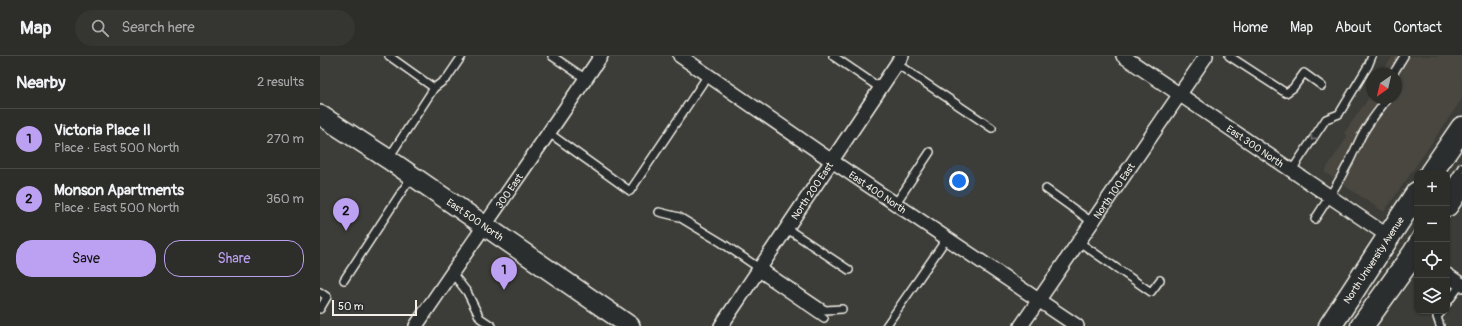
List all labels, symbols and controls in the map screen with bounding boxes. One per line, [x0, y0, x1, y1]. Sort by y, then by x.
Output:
search box [75, 10, 355, 46]
text: Map [20, 16, 51, 40]
icon: search [89, 17, 111, 39]
text: Search here [121, 18, 195, 37]
text: Home [1233, 19, 1268, 36]
text: Map [1290, 19, 1313, 36]
text: About [1335, 19, 1371, 36]
text: Contact [1393, 19, 1442, 36]
north arrow [1366, 68, 1402, 104]
text: Nearby [16, 72, 65, 93]
text: 2 results [257, 74, 304, 90]
text: Victoria Place Il [54, 121, 151, 140]
street label: East 300 North [1224, 123, 1286, 171]
text: 1 [26, 131, 32, 147]
text: 270 m [267, 131, 304, 147]
one-way arrow [1310, 134, 1317, 141]
text: Place · East 500 North [54, 140, 179, 156]
street label: North 200 East [789, 159, 837, 222]
street label: North 100 East [1091, 160, 1138, 221]
street label: East 400 North [846, 169, 909, 216]
map controls [1414, 170, 1450, 314]
button: + [1414, 170, 1450, 206]
street label: 300 East [493, 171, 526, 211]
your location [949, 171, 969, 191]
text: Monson Apartments [54, 181, 184, 200]
text: 2 [25, 191, 33, 207]
text: 360 m [266, 191, 304, 207]
street label: East 500 North [444, 196, 506, 244]
pin: 2 [333, 198, 359, 231]
text: Place · East 500 North [54, 200, 179, 216]
button: − [1414, 206, 1450, 242]
street label: North University Avenue [1341, 215, 1407, 306]
button: Save [16, 240, 156, 277]
button: Share [164, 240, 304, 277]
button: locate [1414, 242, 1450, 278]
pin: 1 [491, 257, 517, 290]
button: layers [1414, 278, 1450, 314]
scale bar [332, 298, 417, 317]
text: 50 m [338, 300, 364, 313]

